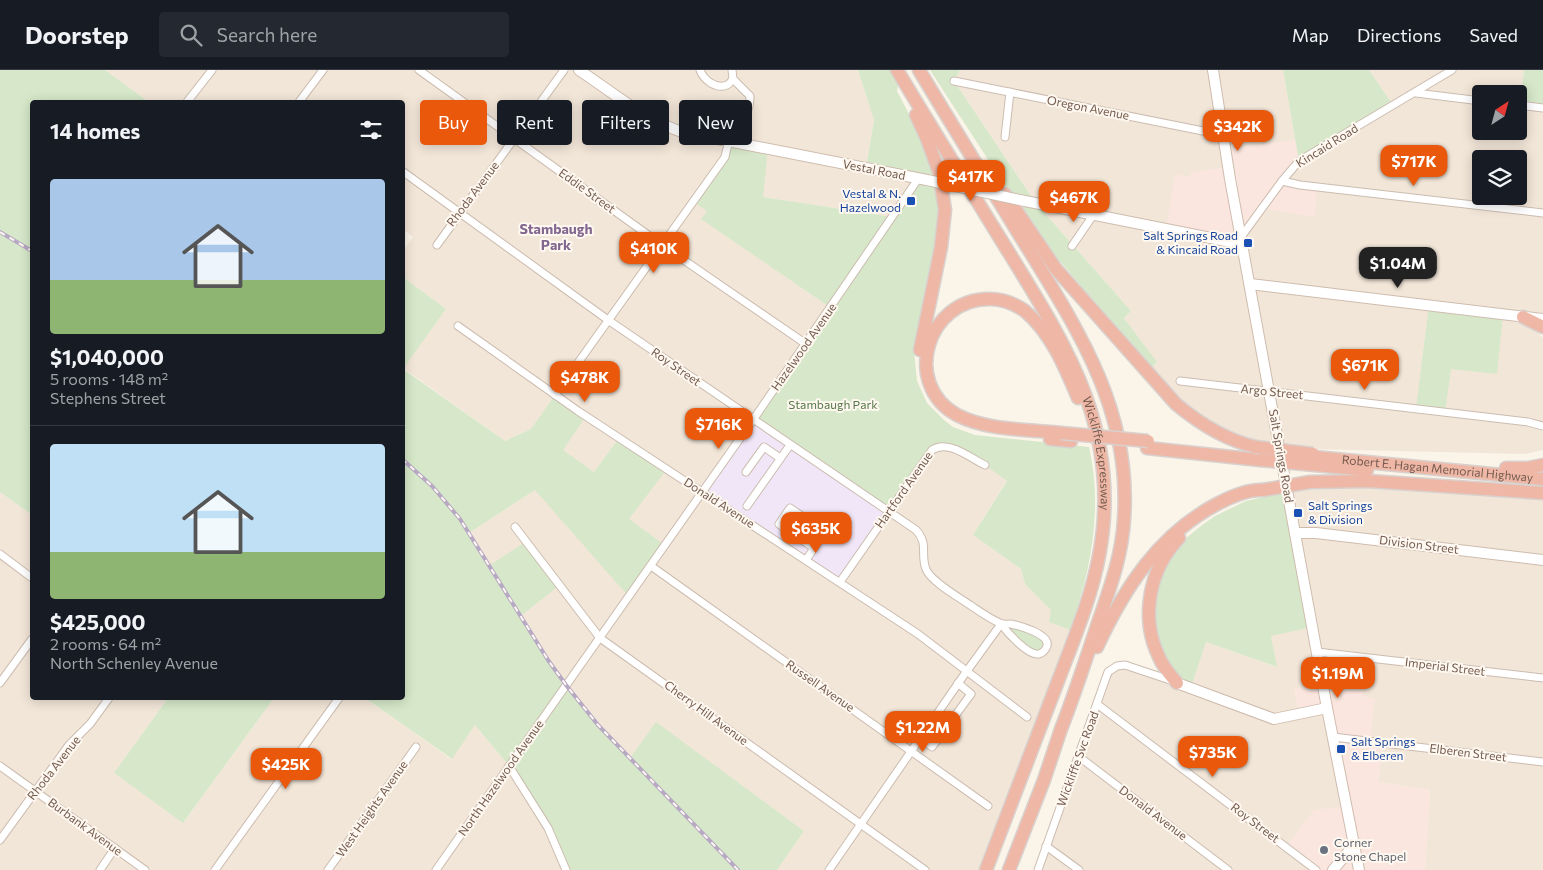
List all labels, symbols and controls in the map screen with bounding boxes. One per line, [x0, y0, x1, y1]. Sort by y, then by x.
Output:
search box [159, 12, 509, 57]
text: Doorstep [25, 20, 129, 49]
icon: search [177, 21, 205, 49]
text: Search here [217, 23, 317, 46]
text: Map [1292, 24, 1329, 46]
text: Directions [1357, 24, 1441, 46]
text: Saved [1469, 24, 1518, 46]
north arrow [1472, 85, 1528, 140]
map controls [1472, 85, 1527, 205]
street label: Oregon Avenue [1046, 92, 1130, 122]
chip: Buy [420, 100, 487, 145]
chip: Rent [497, 100, 572, 145]
chip: Filters [582, 100, 669, 145]
chip: New [679, 100, 752, 145]
pin: $342K [1203, 109, 1273, 152]
icon: filters [357, 116, 385, 144]
text: $342K [1214, 116, 1262, 135]
text: 14 homes [50, 118, 140, 143]
street label: Kincaid Road [1293, 120, 1360, 170]
pin: $717K [1379, 144, 1449, 187]
button: layers [1472, 150, 1527, 205]
text: $717K [1391, 151, 1437, 170]
street label: Vestal Road [842, 156, 907, 182]
street label: Rhoda Avenue [443, 158, 501, 229]
pin: $417K [936, 160, 1006, 202]
street label: Eddie Street [557, 165, 619, 215]
text: $417K [948, 166, 994, 185]
pin: $467K [1039, 180, 1109, 223]
place label: Vestal & N. Hazelwood [840, 186, 901, 214]
text: $467K [1050, 187, 1098, 206]
marker: Vestal & N. Hazelwood [905, 195, 917, 207]
icon: home [173, 211, 263, 301]
district label: Stambaugh Park [519, 220, 593, 253]
place label: Salt Springs Road & Kincaid Road [1143, 228, 1238, 256]
pin: $410K [619, 232, 689, 274]
marker: Salt Springs Road & Kincaid Road [1242, 237, 1254, 249]
text: $410K [630, 238, 678, 257]
pin: $1.04M [1357, 246, 1439, 289]
text: $1.04M [1370, 253, 1426, 272]
street label: Hazelwood Avenue [768, 300, 839, 393]
text: $1,040,000 [50, 344, 164, 369]
street label: Roy Street [649, 344, 704, 388]
pin: $671K [1330, 348, 1400, 391]
text: $671K [1342, 355, 1388, 374]
pin: $478K [550, 360, 620, 403]
text: $478K [561, 367, 609, 386]
text: 5 rooms · 148 m² [50, 369, 168, 388]
street label: Argo Street [1240, 381, 1304, 401]
text: Stephens Street [50, 388, 166, 407]
street label: Wickliffe Expressway [1080, 394, 1113, 511]
park label: Stambaugh Park [788, 397, 878, 411]
pin: $716K [684, 408, 754, 450]
street label: Salt Springs Road [1267, 408, 1297, 504]
text: $716K [696, 414, 742, 433]
street label: Hartford Avenue [872, 448, 935, 530]
street label: Robert E. Hagan Memorial Highway [1341, 452, 1534, 484]
street label: Donald Avenue [682, 474, 758, 530]
icon: home [173, 477, 263, 567]
place label: Salt Springs & Division [1308, 498, 1372, 526]
marker: Salt Springs & Division [1292, 507, 1304, 519]
pin: $635K [781, 512, 851, 554]
text: $635K [792, 518, 840, 537]
street label: Division Street [1379, 532, 1460, 556]
text: $425,000 [50, 609, 146, 634]
text: 2 rooms · 64 m² [50, 634, 161, 653]
text: North Schenley Avenue [50, 653, 218, 672]
street label: Imperial Street [1404, 654, 1486, 678]
street label: Russell Avenue [784, 656, 857, 714]
pin: $1.19M [1297, 656, 1379, 699]
text: $1.19M [1312, 663, 1364, 682]
street label: Cherry Hill Avenue [662, 677, 751, 747]
street label: Wickliffe Svc Road [1053, 709, 1101, 808]
pin: $1.22M [882, 710, 964, 753]
street label: North Hazelwood Avenue [455, 717, 546, 838]
text: $1.22M [896, 717, 950, 736]
street label: Rhoda Avenue [24, 733, 83, 802]
place label: Salt Springs & Elberen [1351, 734, 1415, 762]
pin: $735K [1178, 736, 1248, 778]
street label: Elberen Street [1429, 740, 1508, 764]
text: $735K [1189, 742, 1237, 761]
marker: Salt Springs & Elberen [1335, 743, 1347, 755]
pin: $425K [251, 748, 321, 790]
text: $425K [262, 754, 310, 773]
street label: West Heights Avenue [333, 757, 410, 859]
street label: Donald Avenue [1117, 782, 1190, 842]
street label: Burbank Avenue [46, 795, 125, 858]
street label: Roy Street [1229, 799, 1283, 845]
place label: Corner Stone Chapel [1334, 835, 1406, 863]
marker: Corner Stone Chapel [1318, 844, 1330, 856]

